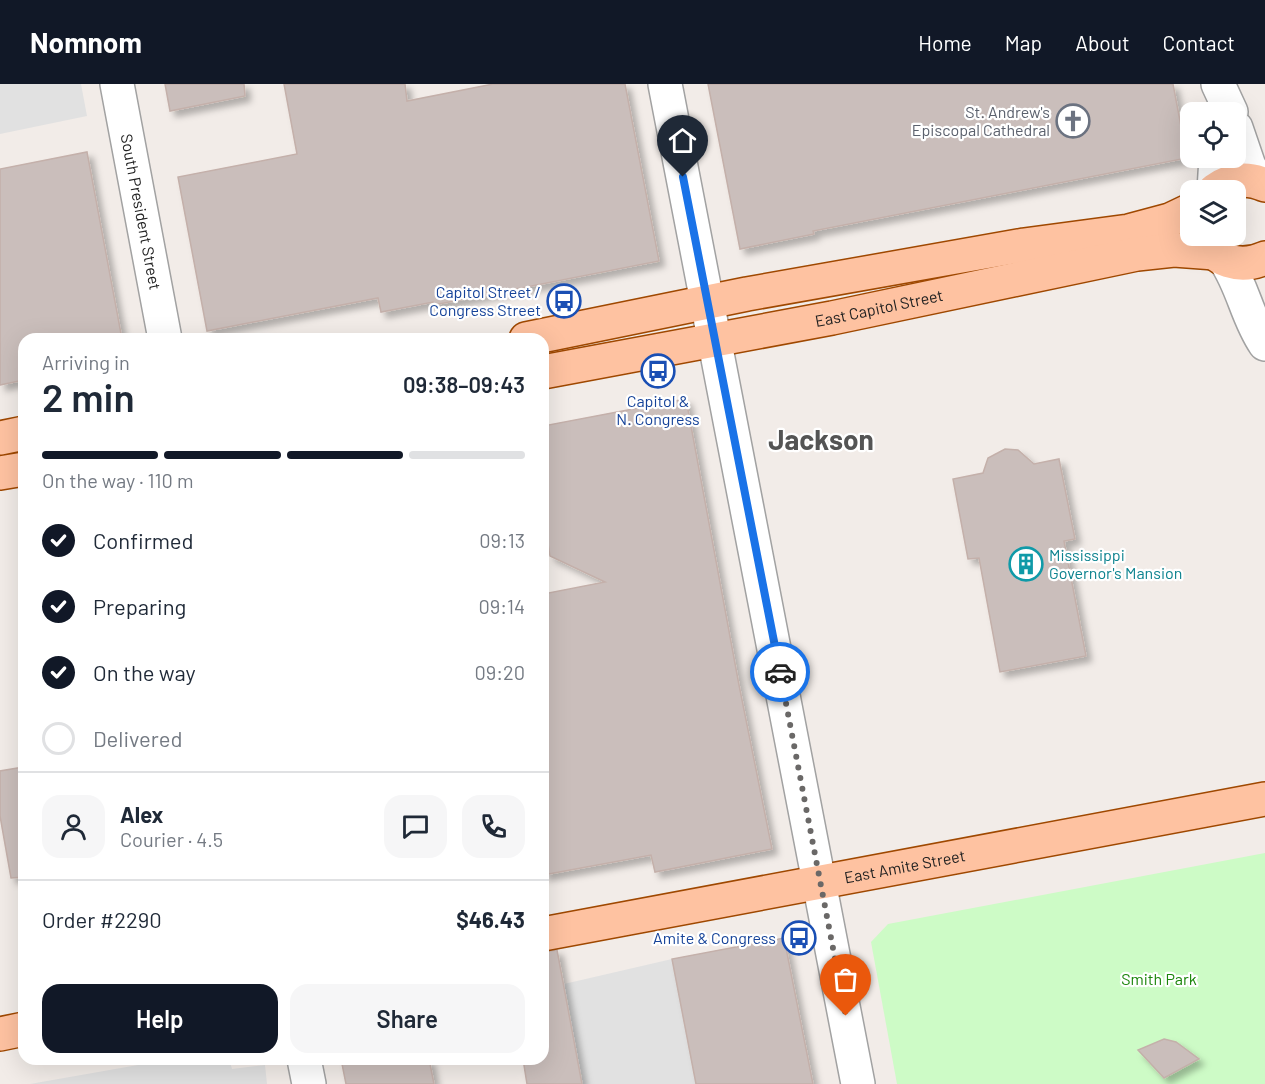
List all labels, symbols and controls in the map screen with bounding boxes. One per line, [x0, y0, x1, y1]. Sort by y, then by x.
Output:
text: Nomnom [30, 25, 142, 59]
text: Home [918, 30, 972, 55]
text: Map [1005, 30, 1042, 55]
text: About [1075, 30, 1130, 55]
text: Contact [1163, 30, 1235, 55]
place label: St. Andrew's Episcopal Cathedral [912, 102, 1050, 139]
map controls [1180, 102, 1246, 246]
button: locate [1180, 102, 1246, 168]
church icon: St. Andrew's Episcopal Cathedral [1055, 103, 1091, 139]
pin [657, 115, 708, 177]
icon: home [666, 124, 699, 157]
street label: South President Street [118, 132, 166, 291]
button: layers [1180, 180, 1246, 246]
place label: Capitol Street / Congress Street [429, 282, 541, 319]
bus stop icon: Capitol Street / Congress Street [546, 283, 582, 319]
street label: East Capitol Street [813, 285, 945, 330]
text: Arriving in [42, 350, 130, 374]
bus stop icon: Capitol & N. Congress [640, 353, 676, 389]
text: 09:38–09:43 [403, 371, 525, 397]
text: 2 min [42, 373, 135, 420]
place label: Capitol & N. Congress [616, 391, 700, 428]
district label: Jackson [768, 422, 874, 456]
text: On the way · 110 m [42, 468, 193, 492]
icon: check [42, 524, 75, 557]
text: Confirmed [93, 527, 193, 553]
text: 09:13 [479, 528, 525, 552]
place label: Mississippi Governor's Mansion [1049, 545, 1182, 582]
building icon: Mississippi Governor's Mansion [1008, 546, 1044, 582]
icon: check [42, 590, 75, 623]
text: Preparing [93, 593, 186, 619]
text: 09:14 [478, 594, 525, 618]
courier [750, 642, 810, 702]
icon: check [42, 656, 75, 689]
icon: car [764, 656, 797, 689]
text: On the way [93, 659, 196, 685]
text: 09:20 [474, 660, 525, 684]
text: Delivered [93, 725, 182, 751]
button: person [42, 795, 105, 858]
button: chat [384, 795, 447, 858]
button: phone [462, 795, 525, 858]
text: Alex [120, 801, 163, 827]
text: Courier · 4.5 [120, 827, 223, 851]
street label: East Amite Street [843, 845, 967, 886]
text: Order #2290 [42, 906, 162, 932]
text: $46.43 [456, 906, 525, 932]
bus stop icon: Amite & Congress [781, 920, 817, 956]
place label: Amite & Congress [653, 928, 776, 947]
pin [820, 954, 871, 1016]
icon: bag [829, 963, 862, 996]
park label: Smith Park [1121, 969, 1197, 988]
button: Help [42, 984, 278, 1053]
button: Share [290, 984, 525, 1053]

